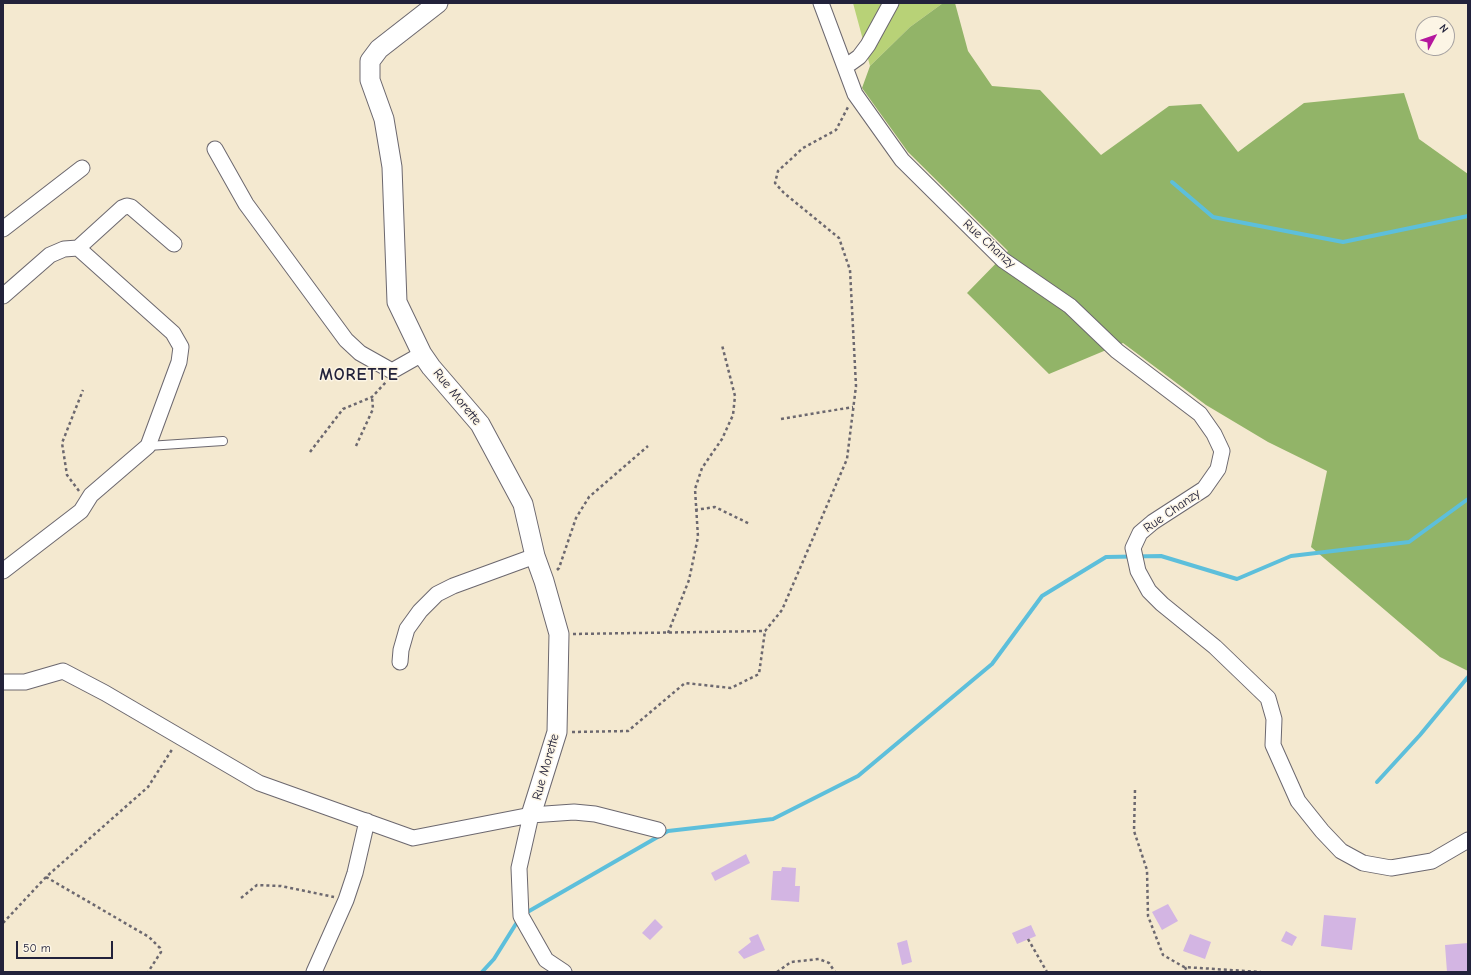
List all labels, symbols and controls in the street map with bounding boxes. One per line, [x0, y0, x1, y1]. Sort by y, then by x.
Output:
north arrow [1415, 16, 1455, 56]
text: N [1437, 22, 1451, 36]
street label: Rue Chanzy [959, 216, 1019, 272]
district label: MORETTE [319, 365, 399, 385]
street label: Rue Morette [430, 366, 484, 428]
street label: Rue Chanzy [1141, 486, 1203, 536]
street label: Rue Morette [529, 732, 563, 802]
scale bar [18, 933, 115, 959]
text: 50 m [23, 941, 51, 955]

